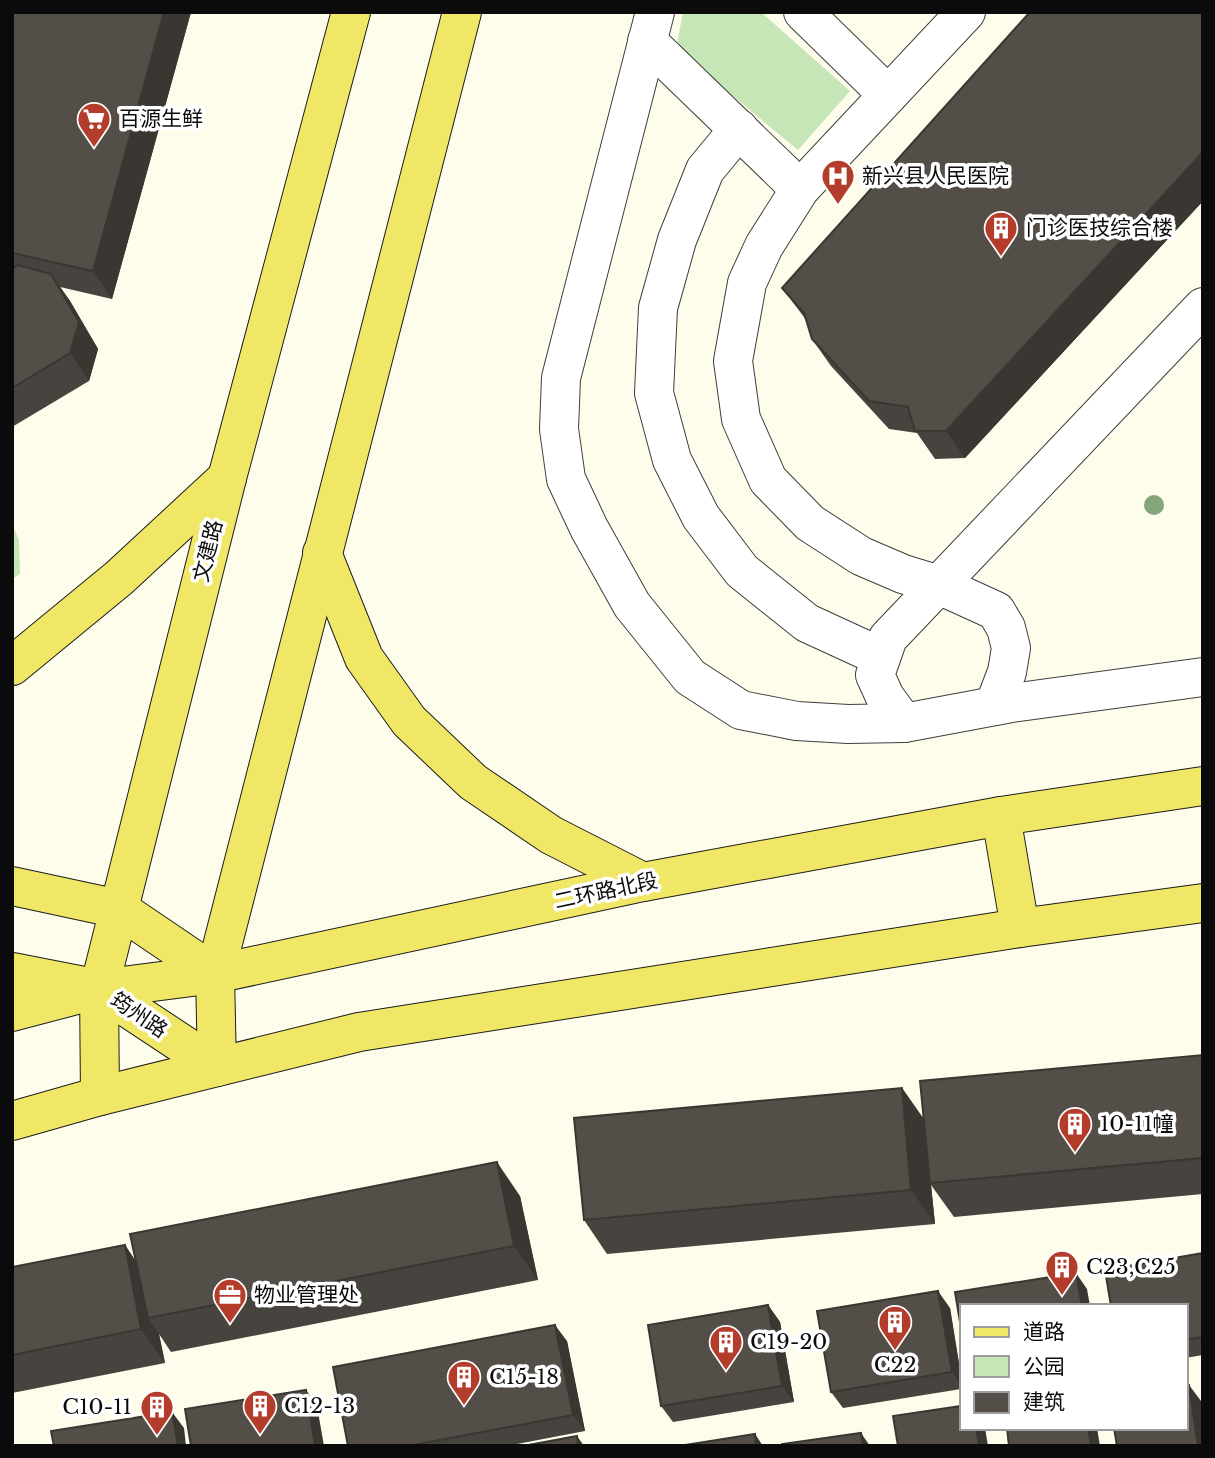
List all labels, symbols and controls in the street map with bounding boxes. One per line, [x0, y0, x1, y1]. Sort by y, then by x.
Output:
supermarket icon: 百源生鲜 [75, 100, 113, 149]
place label: 百源生鲜 [119, 106, 203, 132]
hospital icon: 新兴县人民医院 [819, 157, 857, 206]
place label: 新兴县人民医院 [862, 163, 1009, 189]
building icon: 门诊医技综合楼 [982, 209, 1020, 258]
place label: 门诊医技综合楼 [1026, 215, 1173, 241]
street label: 文建路 [188, 517, 228, 585]
street label: 二环路北段 [552, 867, 660, 915]
street label: 筠州路 [106, 987, 172, 1043]
building icon: 10-11幢 [1056, 1105, 1094, 1154]
place label: 10-11幢 [1100, 1111, 1174, 1137]
building icon: C23,C25 [1043, 1248, 1081, 1297]
place label: C23,C25 [1086, 1254, 1176, 1280]
office icon: 物业管理处 [211, 1276, 249, 1325]
place label: 物业管理处 [254, 1282, 359, 1308]
building icon: C22 [876, 1303, 914, 1352]
legend [960, 1304, 1187, 1430]
text: 道路 [1023, 1319, 1065, 1345]
building icon: C19-20 [707, 1323, 745, 1372]
place label: C19-20 [750, 1329, 827, 1355]
place label: C22 [874, 1352, 916, 1378]
text: 公园 [1023, 1354, 1065, 1380]
building icon: C15-18 [445, 1358, 483, 1407]
place label: C15-18 [489, 1364, 559, 1390]
building icon: C12-13 [241, 1387, 279, 1436]
building icon: C10-11 [138, 1388, 176, 1437]
text: 建筑 [1023, 1389, 1065, 1415]
place label: C12-13 [284, 1393, 355, 1419]
place label: C10-11 [62, 1394, 132, 1420]

